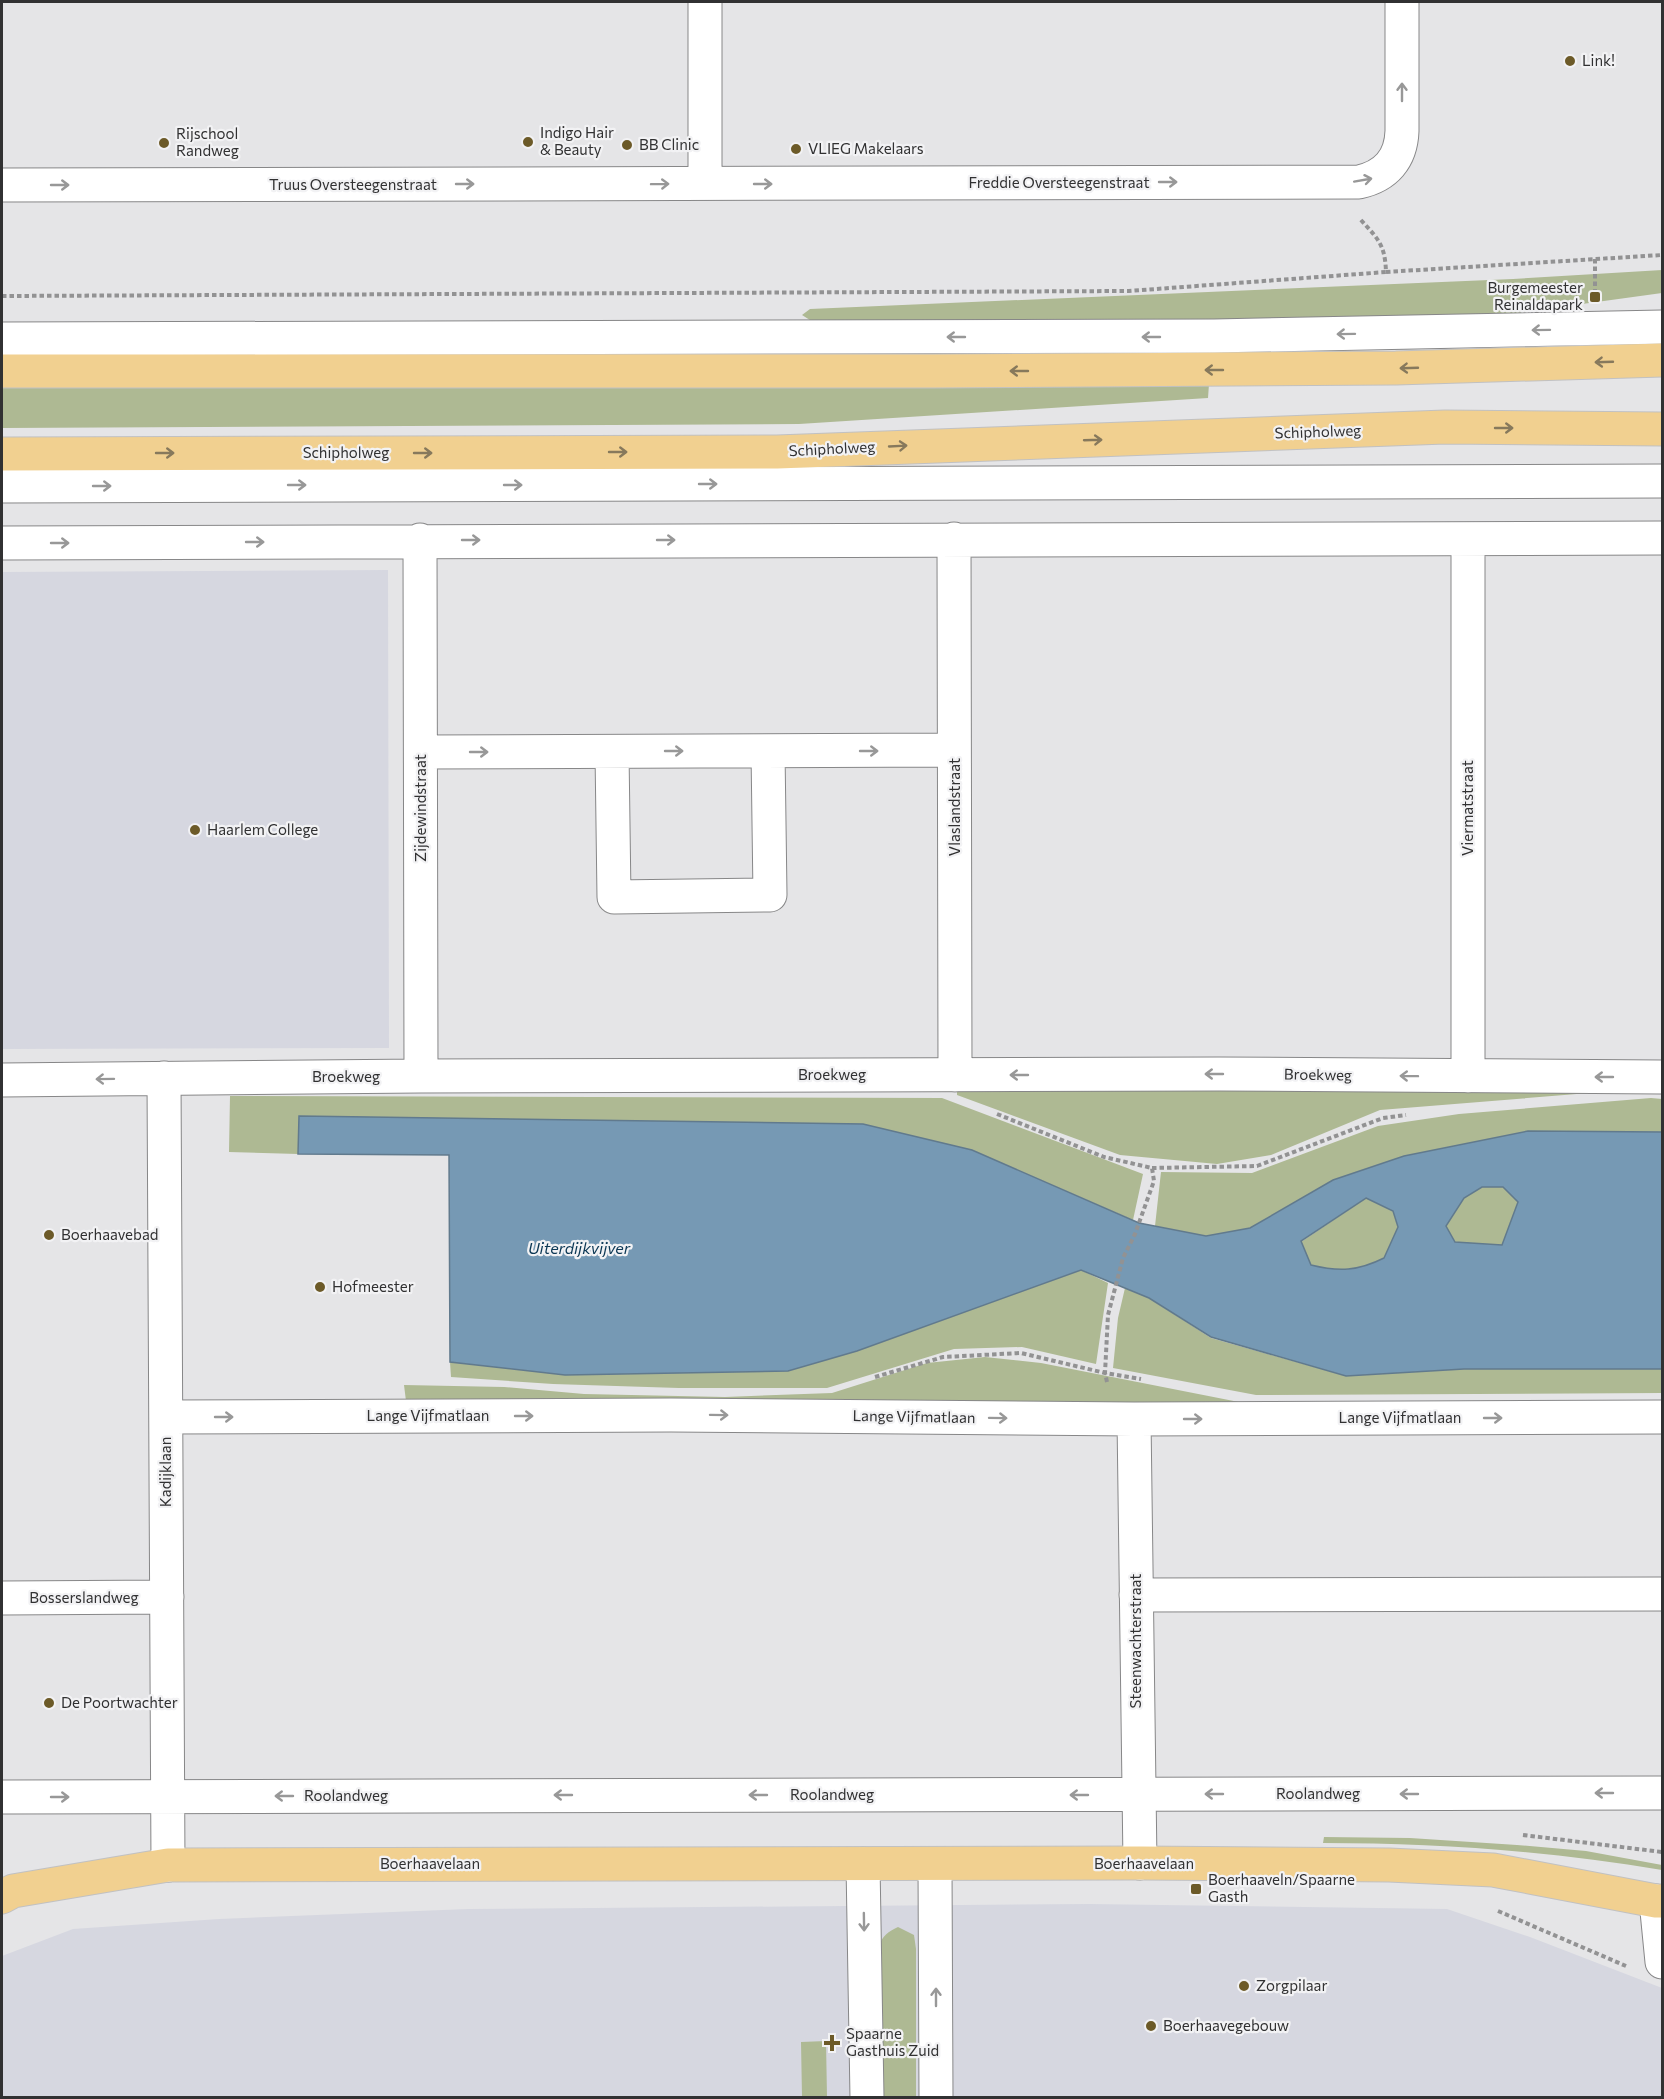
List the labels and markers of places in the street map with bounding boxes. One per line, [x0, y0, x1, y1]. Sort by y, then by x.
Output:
place label: Link! [1582, 51, 1615, 69]
marker: Link! [1563, 54, 1577, 68]
place label: Indigo Hair & Beauty [540, 123, 614, 158]
place label: Rijschool Randweg [176, 124, 239, 159]
marker: Indigo Hair & Beauty [521, 135, 535, 149]
place label: BB Clinic [639, 135, 699, 153]
marker: Rijschool Randweg [157, 136, 171, 150]
marker: BB Clinic [620, 138, 634, 152]
place label: VLIEG Makelaars [808, 139, 924, 157]
marker: VLIEG Makelaars [789, 142, 803, 156]
place label: Burgemeester Reinaldapark [1487, 278, 1583, 313]
marker: Burgemeester Reinaldapark [1588, 290, 1602, 304]
place label: Haarlem College [207, 820, 318, 838]
marker: Haarlem College [188, 823, 202, 837]
place label: Boerhaavebad [61, 1225, 158, 1243]
marker: Boerhaavebad [42, 1228, 56, 1242]
place label: Hofmeester [332, 1277, 414, 1295]
marker: Hofmeester [313, 1280, 327, 1294]
place label: De Poortwachter [61, 1693, 178, 1711]
marker: De Poortwachter [42, 1696, 56, 1710]
place label: Boerhaaveln/Spaarne Gasth [1208, 1870, 1355, 1905]
marker: Boerhaaveln/Spaarne Gasth [1189, 1882, 1203, 1896]
place label: Zorgpilaar [1256, 1976, 1327, 1994]
marker: Zorgpilaar [1237, 1979, 1251, 1993]
place label: Boerhaavegebouw [1163, 2016, 1289, 2034]
marker: Boerhaavegebouw [1144, 2019, 1158, 2033]
place label: Spaarne Gasthuis Zuid [846, 2024, 939, 2059]
marker: Spaarne Gasthuis Zuid [823, 2034, 841, 2052]

